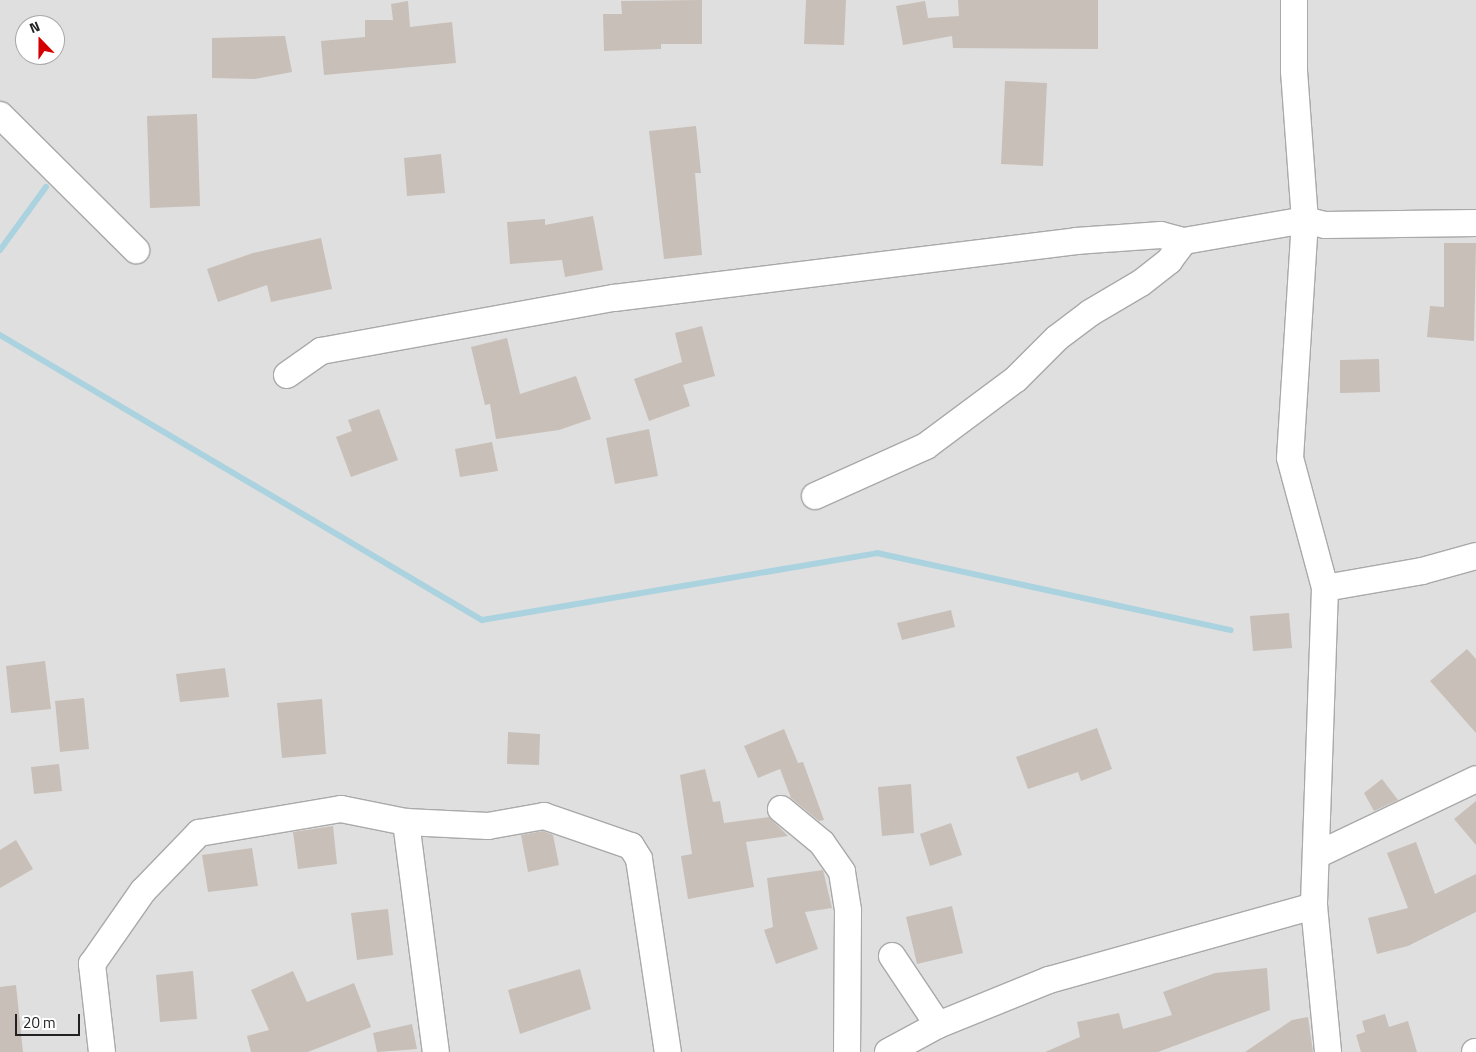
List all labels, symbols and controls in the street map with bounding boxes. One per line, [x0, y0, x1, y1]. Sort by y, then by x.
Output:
north arrow [15, 15, 65, 65]
text: N [26, 15, 43, 38]
scale bar [18, 1004, 82, 1036]
text: 20 m [23, 1011, 56, 1034]

